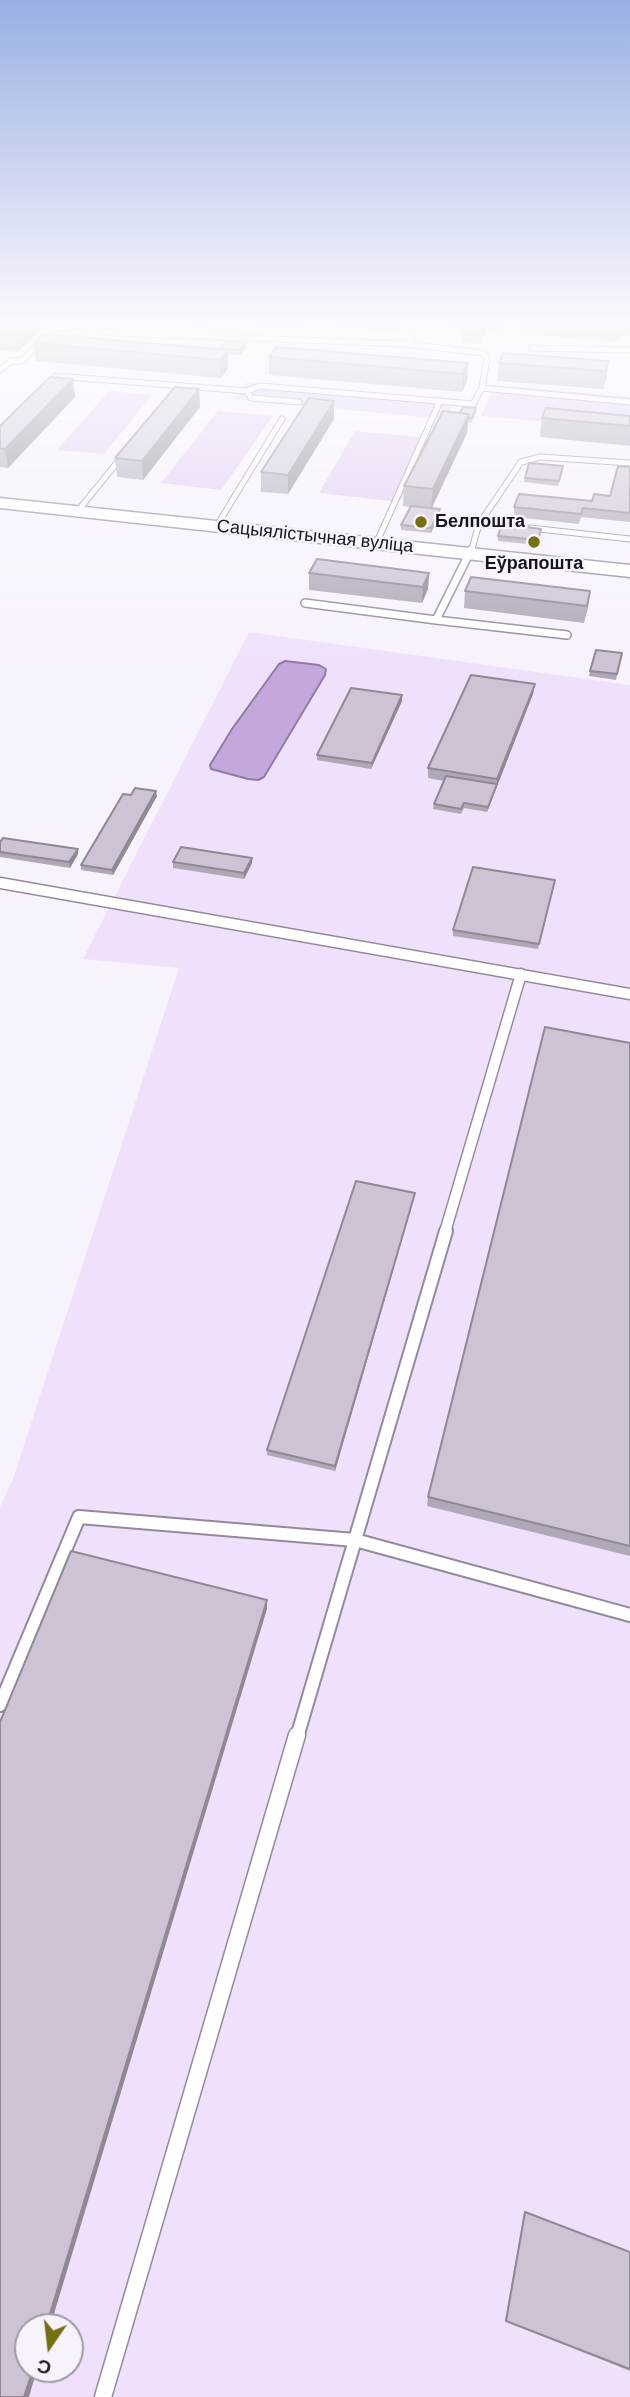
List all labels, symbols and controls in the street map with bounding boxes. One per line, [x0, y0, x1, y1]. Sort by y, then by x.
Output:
place label: Белпошта [435, 511, 525, 533]
marker: Белпошта [413, 514, 429, 530]
street label: Сацыялістычная вуліца [216, 516, 414, 558]
marker: Еўрапошта [526, 534, 542, 550]
place label: Еўрапошта [485, 553, 583, 575]
north arrow [14, 2313, 84, 2383]
text: С [35, 2353, 54, 2381]

